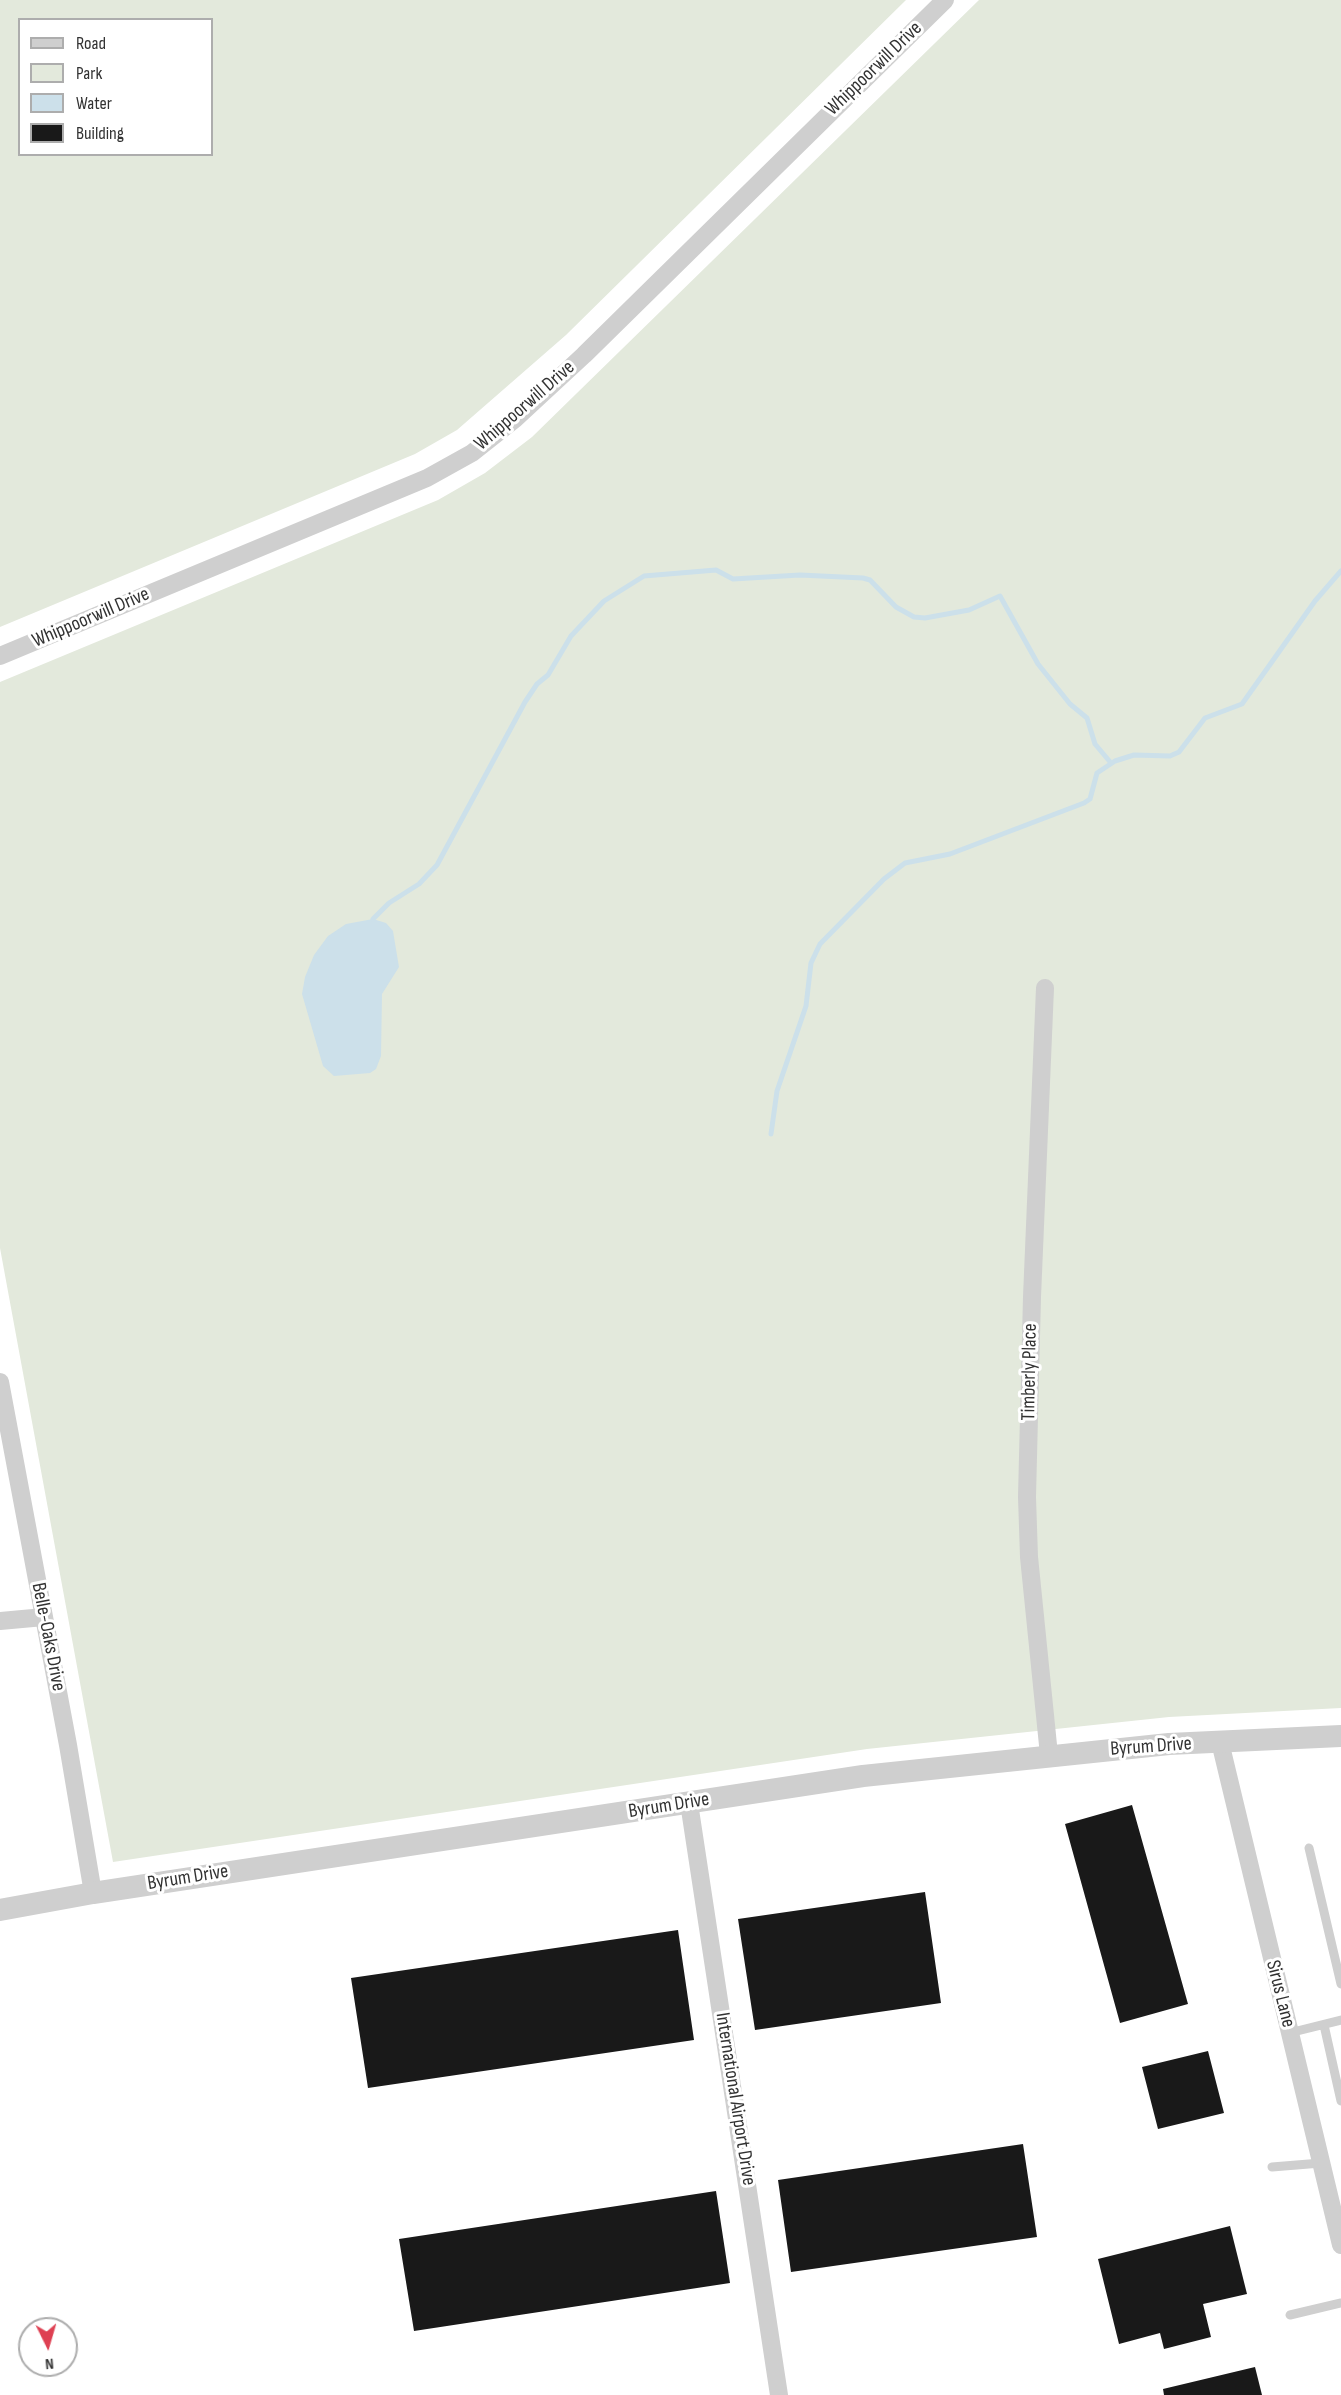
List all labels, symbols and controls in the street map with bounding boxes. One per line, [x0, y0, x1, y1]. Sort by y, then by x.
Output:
street label: Whippoorwill Drive [821, 17, 927, 121]
legend [18, 18, 213, 156]
text: Road [76, 33, 106, 54]
text: Park [76, 63, 102, 84]
text: Water [76, 93, 112, 114]
text: Building [76, 123, 124, 144]
street label: Whippoorwill Drive [470, 356, 580, 456]
street label: Whippoorwill Drive [29, 583, 153, 653]
street label: Timberly Place [1017, 1323, 1043, 1421]
street label: Belle-Oaks Drive [26, 1581, 70, 1693]
street label: Byrum Drive [1110, 1732, 1192, 1762]
street label: Byrum Drive [627, 1788, 711, 1824]
street label: Byrum Drive [146, 1860, 230, 1896]
street label: Sirus Lane [1260, 1958, 1300, 2030]
street label: International Airport Drive [709, 2011, 761, 2187]
north arrow [18, 2317, 78, 2377]
text: N [44, 2354, 55, 2373]

